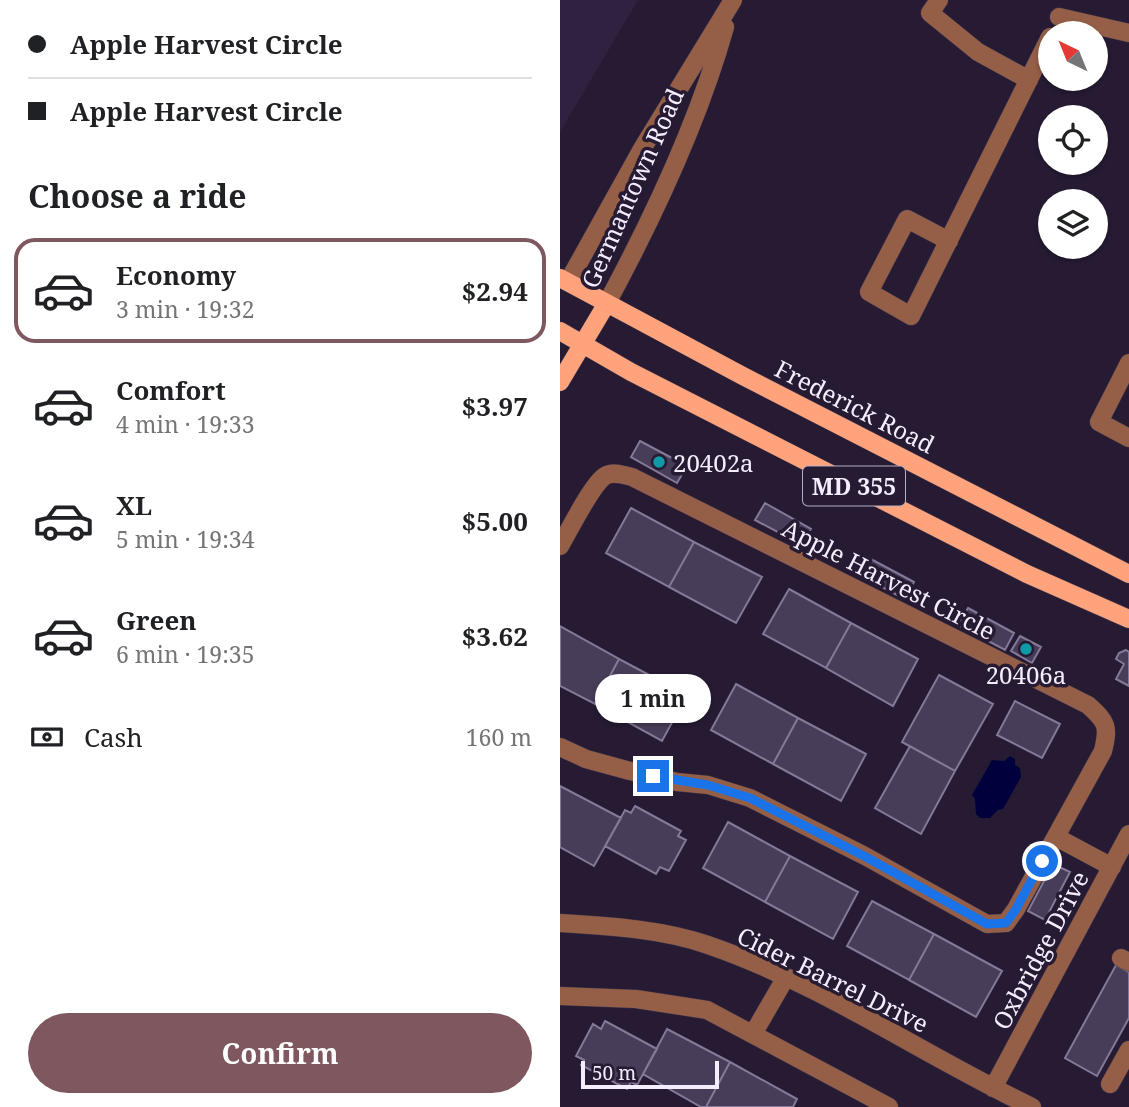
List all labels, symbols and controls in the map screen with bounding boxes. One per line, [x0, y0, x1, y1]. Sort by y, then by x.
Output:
north arrow [1038, 21, 1108, 91]
map controls [1038, 21, 1108, 259]
text: Apple Harvest Circle [70, 26, 343, 62]
street label: Germantown Road [573, 83, 691, 293]
text: Apple Harvest Circle [70, 93, 343, 129]
button: locate [1038, 105, 1108, 175]
text: Choose a ride [28, 174, 247, 217]
button: layers [1038, 189, 1108, 259]
text: Economy [116, 257, 236, 293]
icon: car [32, 259, 95, 322]
text: $2.94 [462, 273, 528, 309]
text: 3 min · 19:32 [116, 293, 254, 325]
street label: Frederick Road [770, 352, 941, 460]
text: Comfort [116, 372, 226, 408]
icon: car [32, 374, 95, 437]
text: $3.97 [462, 388, 528, 424]
text: 4 min · 19:33 [116, 408, 254, 440]
place label: 20402a [673, 446, 754, 479]
marker: 20402a [651, 454, 667, 470]
road number: MD 355 [803, 466, 905, 506]
text: XL [116, 487, 152, 523]
icon: car [32, 489, 95, 552]
text: $5.00 [462, 503, 528, 539]
street label: Apple Harvest Circle [777, 511, 1001, 647]
text: 5 min · 19:34 [116, 523, 254, 555]
text: Green [116, 602, 197, 638]
icon: car [32, 604, 95, 667]
text: $3.62 [462, 618, 528, 654]
text: 6 min · 19:35 [116, 638, 254, 670]
marker: 20406a [1018, 641, 1034, 657]
place label: 20406a [986, 658, 1066, 691]
callout: 1 min [595, 674, 711, 724]
text: 1 min [620, 682, 686, 714]
icon: cash [28, 718, 66, 756]
text: Cash [84, 719, 143, 755]
text: 160 m [466, 721, 532, 753]
route end [637, 760, 669, 792]
route start [1026, 845, 1058, 877]
street label: Oxbridge Drive [984, 865, 1096, 1035]
street label: Cider Barrel Drive [732, 918, 934, 1040]
button: Confirm [28, 1013, 532, 1093]
scale bar [581, 1058, 719, 1090]
text: 50 m [592, 1060, 636, 1086]

